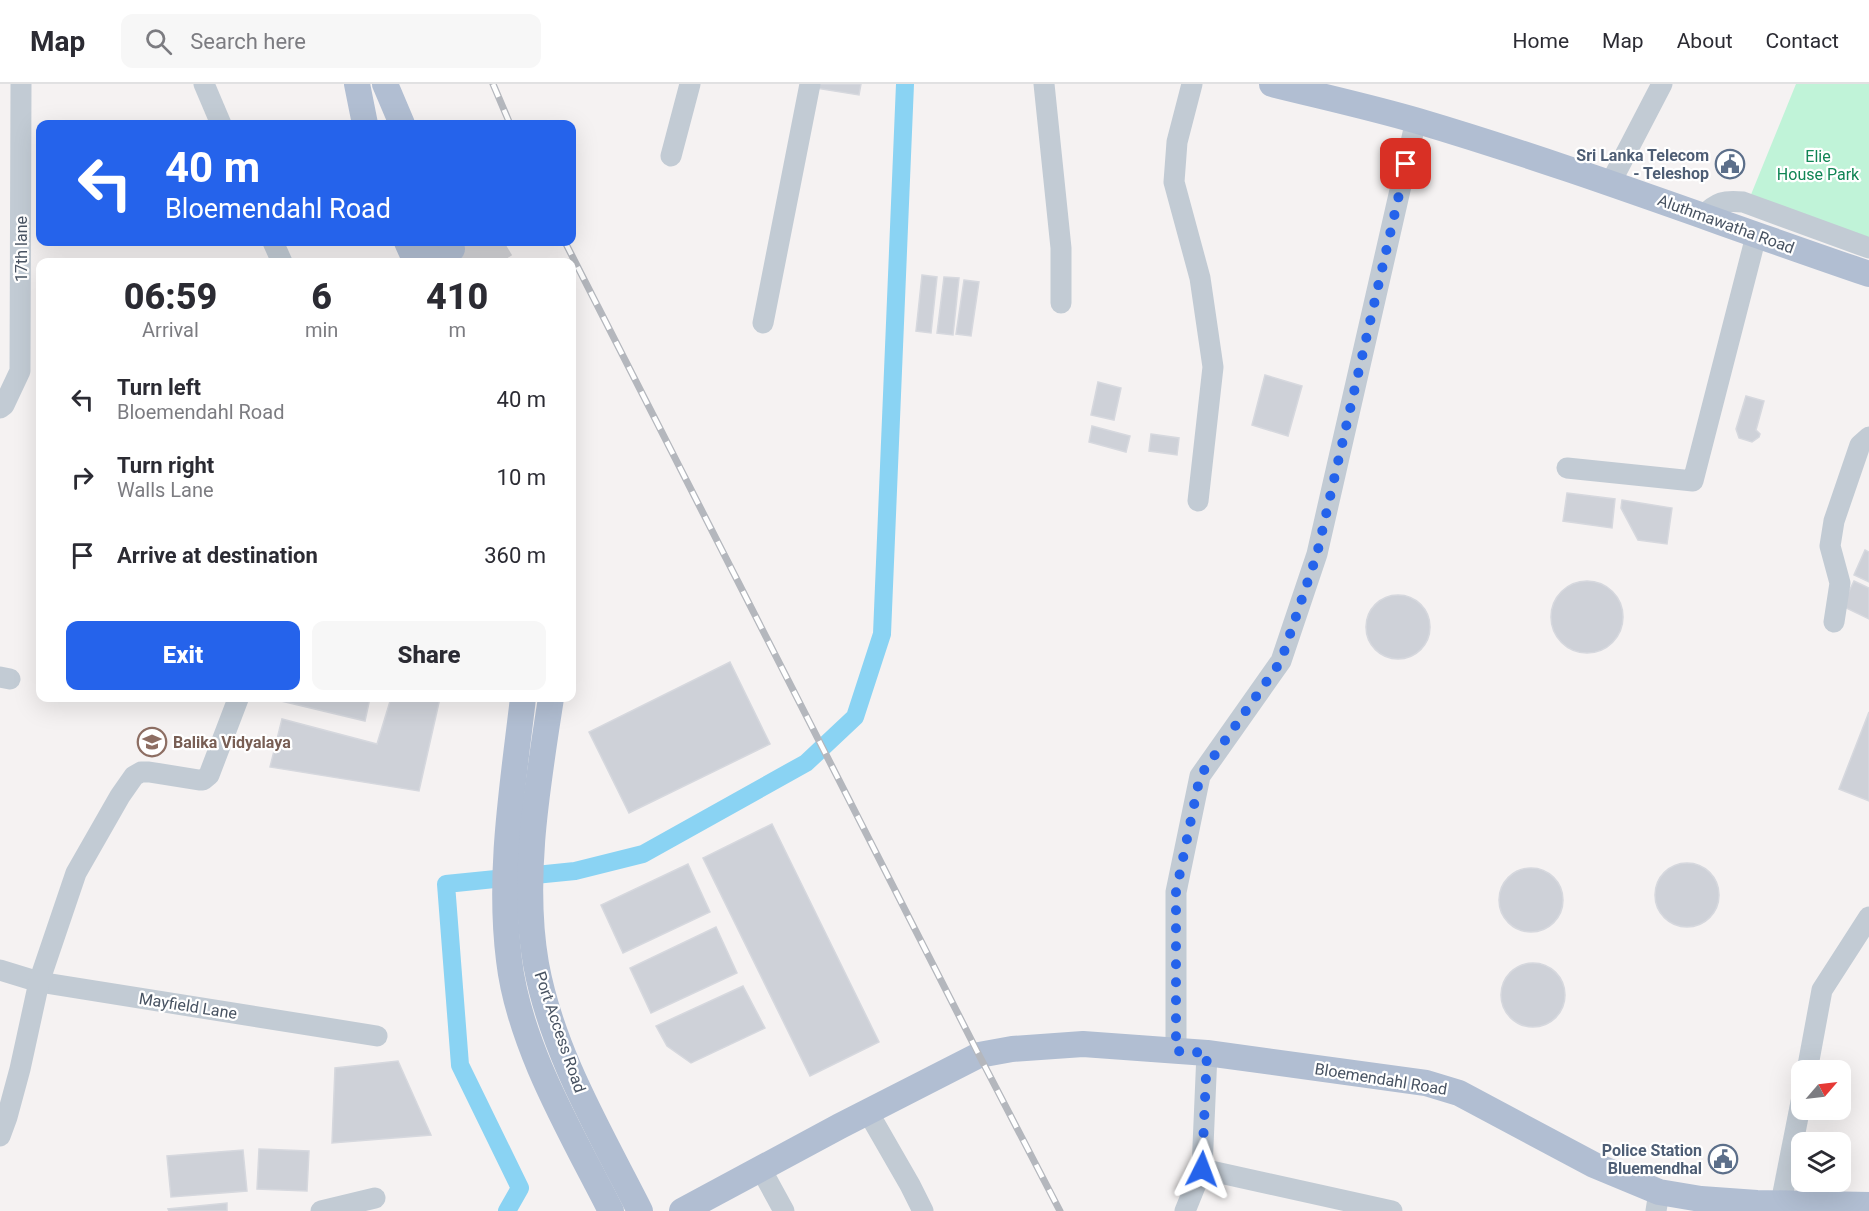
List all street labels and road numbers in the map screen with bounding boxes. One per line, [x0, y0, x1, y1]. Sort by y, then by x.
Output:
street label: Aluthmawatha Road [1655, 190, 1797, 258]
street label: 17th lane [12, 216, 31, 282]
street label: Port Access Road [530, 969, 590, 1095]
street label: Mayfield Lane [138, 989, 238, 1023]
street label: Bloemendahl Road [1313, 1059, 1449, 1099]

